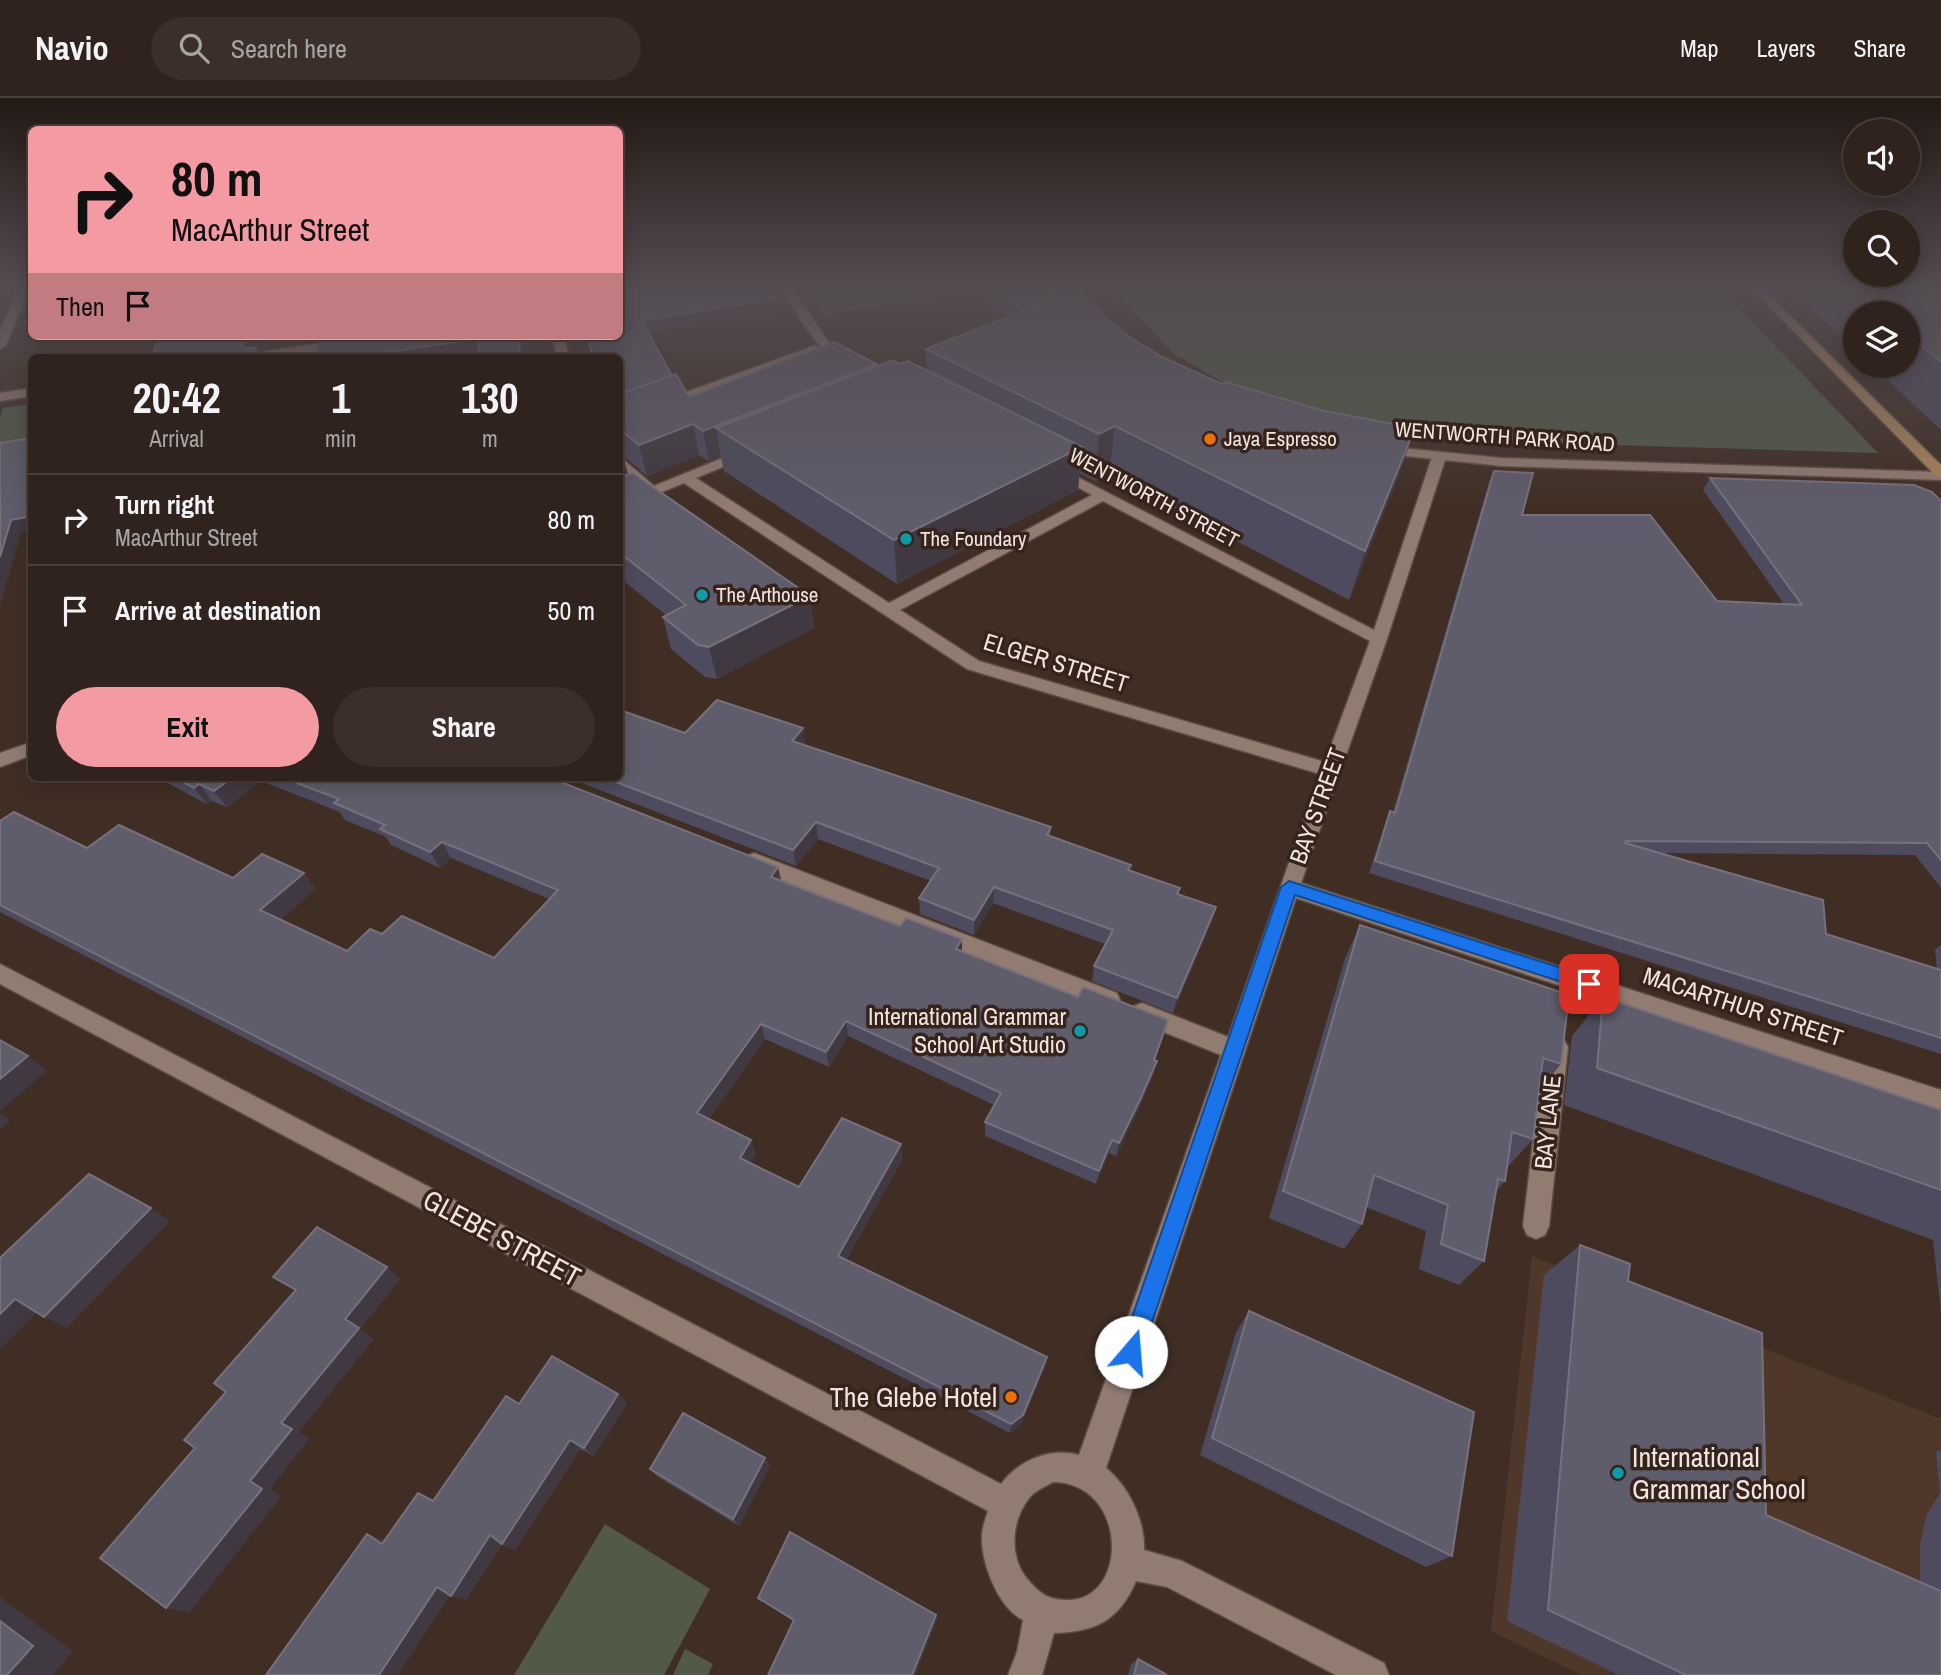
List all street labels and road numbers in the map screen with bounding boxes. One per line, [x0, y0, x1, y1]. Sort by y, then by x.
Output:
street label: WENTWORTH PARK ROAD [1394, 414, 1616, 459]
street label: WENTWORTH STREET [1064, 441, 1245, 555]
street label: ELGER STREET [980, 625, 1133, 699]
street label: BAY STREET [1281, 743, 1353, 868]
street label: MACARTHUR STREET [1639, 959, 1847, 1053]
street label: BAY LANE [1526, 1073, 1568, 1171]
street label: GLEBE STREET [416, 1180, 588, 1296]

